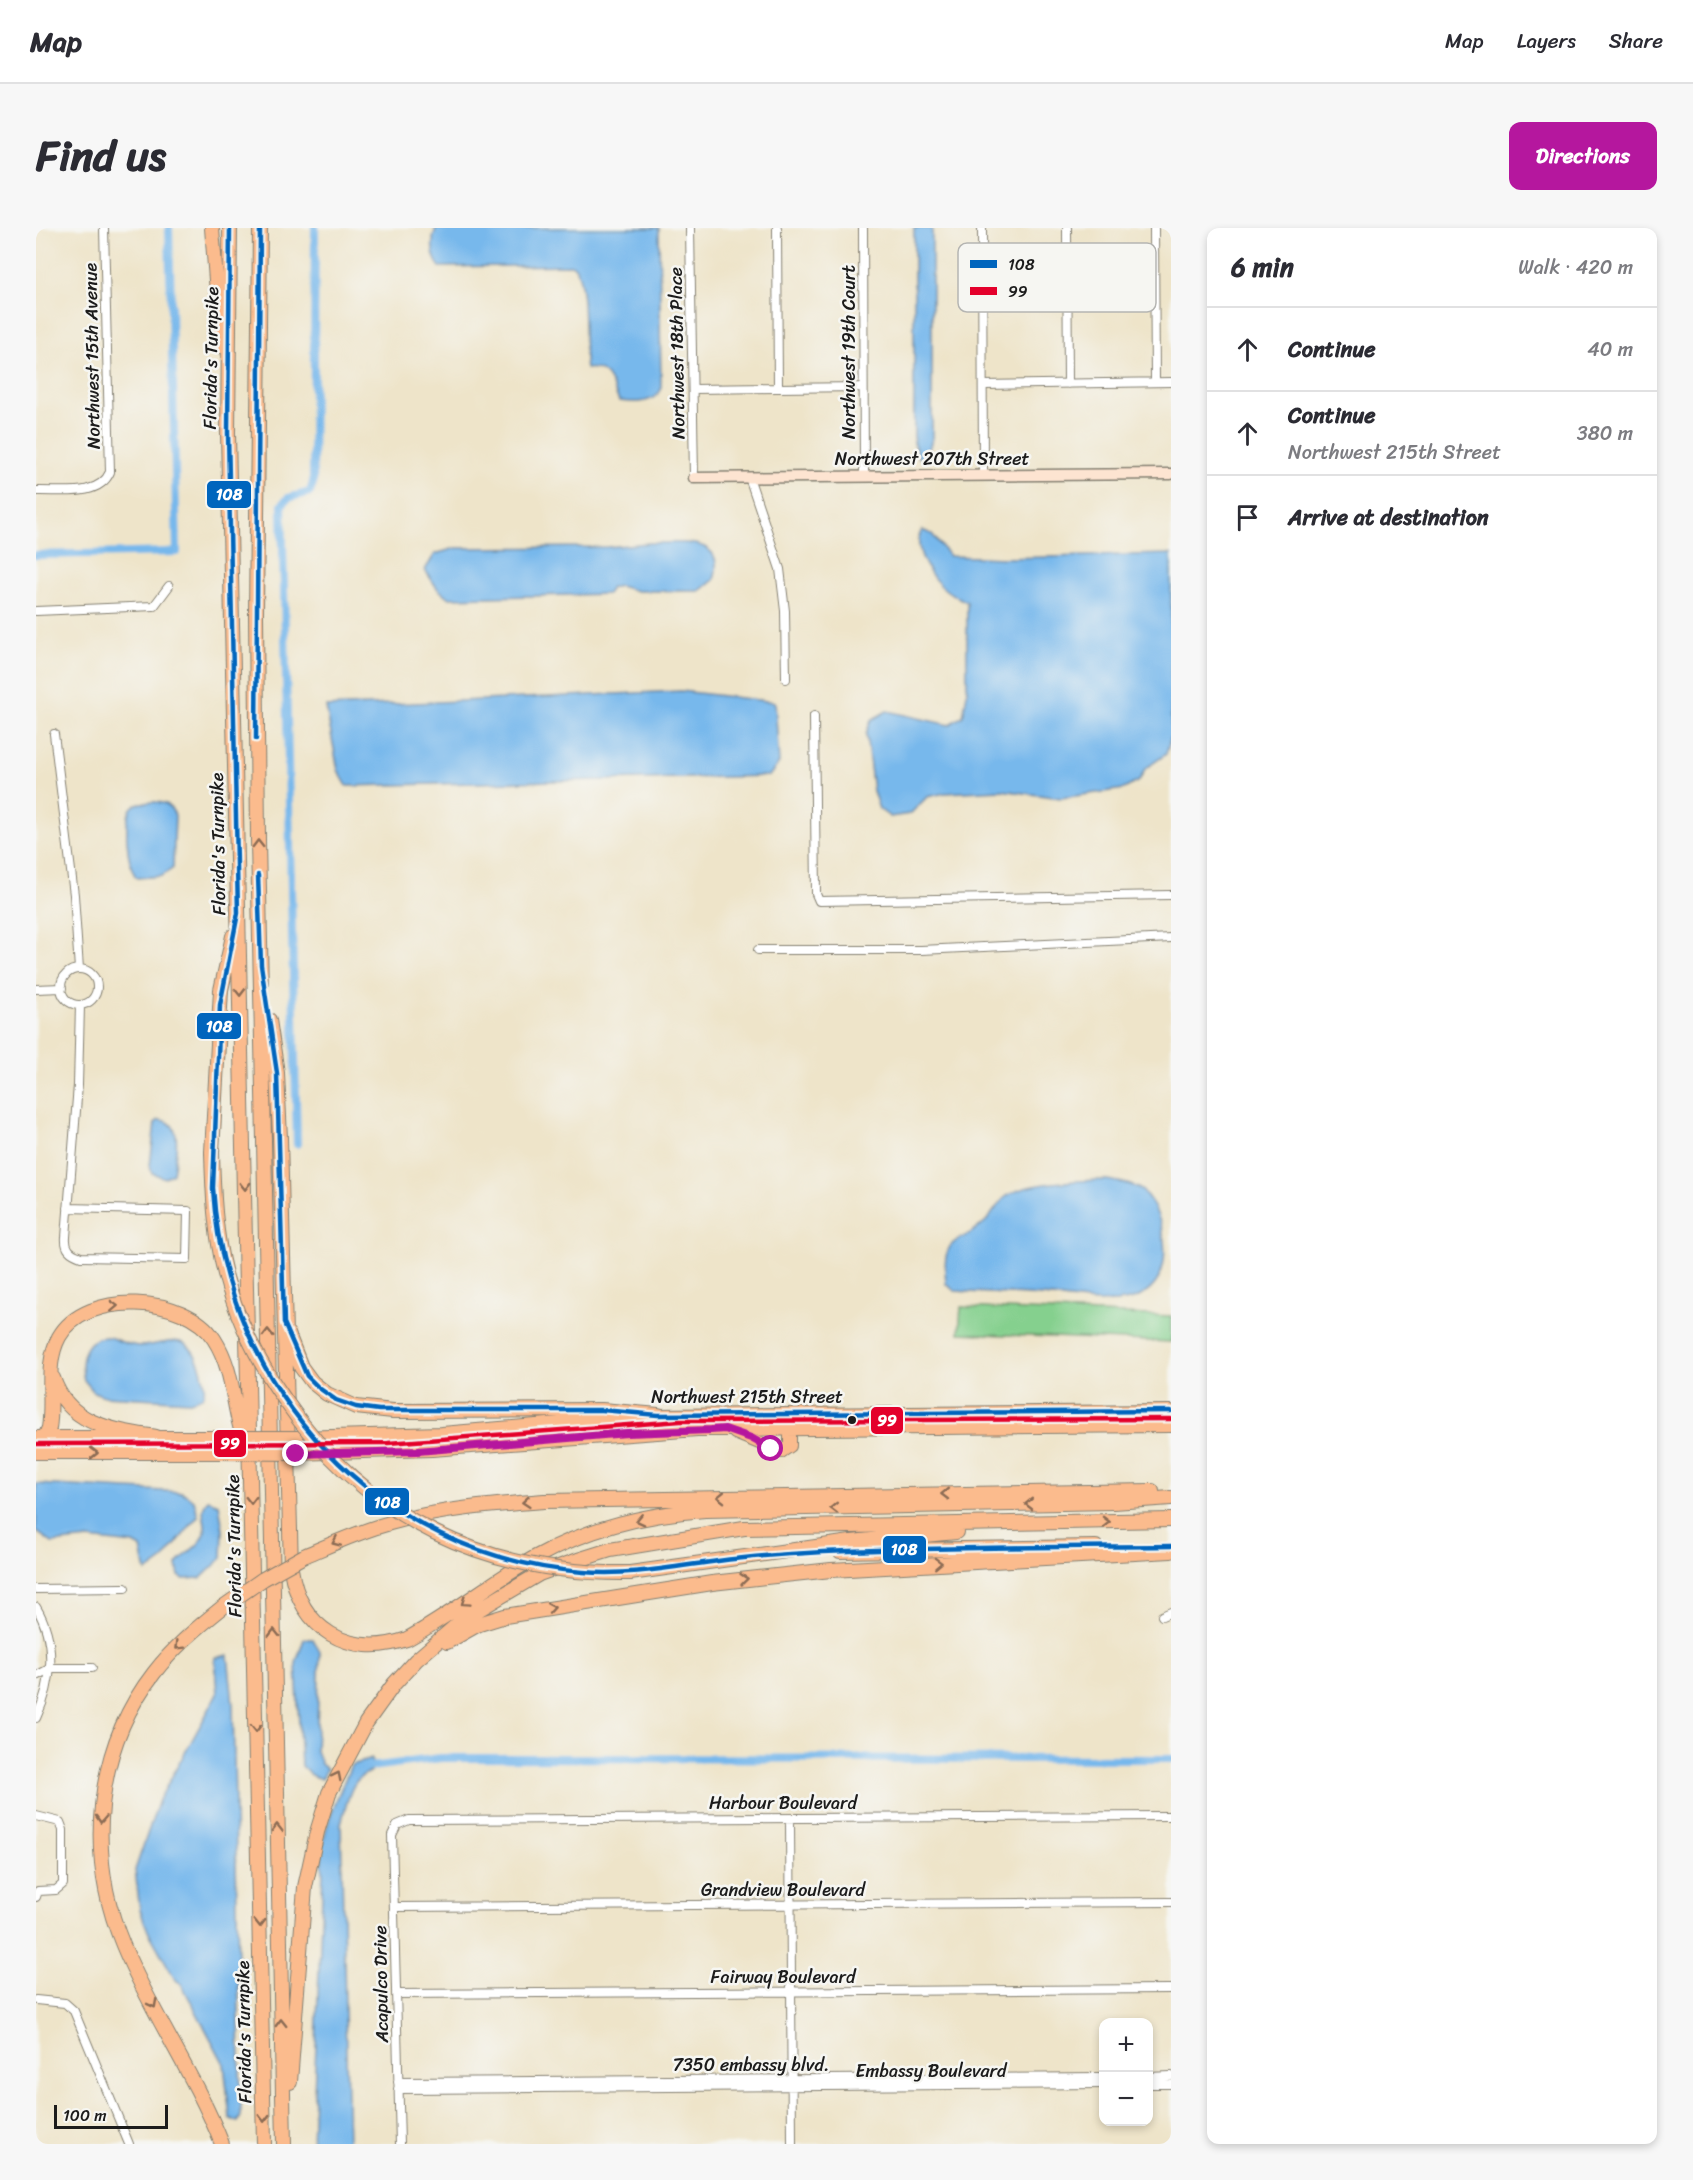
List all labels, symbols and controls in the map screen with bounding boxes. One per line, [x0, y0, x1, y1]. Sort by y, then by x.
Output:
text: Map [30, 17, 82, 66]
text: Map [1445, 22, 1484, 60]
text: Layers [1517, 22, 1576, 60]
text: Share [1609, 22, 1663, 60]
text: Find us [36, 119, 166, 193]
button: Directions [1509, 122, 1657, 190]
legend [958, 243, 1156, 312]
text: 6 min [1231, 244, 1294, 290]
text: 108 [1008, 250, 1035, 279]
text: Walk · 420 m [1518, 250, 1633, 285]
street label: Northwest 15th Avenue [74, 262, 110, 449]
street label: Northwest 19th Court [833, 265, 865, 439]
street label: Northwest 18th Place [660, 267, 694, 439]
text: 99 [1008, 277, 1028, 306]
street label: Florida's Turnpike [194, 286, 228, 430]
text: Continue [1288, 330, 1376, 369]
text: 40 m [1587, 332, 1633, 367]
icon: ahead [1231, 333, 1264, 366]
text: Continue [1288, 396, 1376, 435]
text: 380 m [1577, 416, 1633, 451]
icon: ahead [1231, 417, 1264, 450]
text: Northwest 215th Street [1288, 435, 1501, 470]
street label: Northwest 207th Street [835, 443, 1029, 475]
line badge: 108 [206, 480, 252, 509]
text: 108 [216, 480, 243, 509]
text: Arrive at destination [1288, 498, 1489, 537]
icon: arrive [1231, 501, 1264, 534]
street label: Florida's Turnpike [201, 772, 235, 916]
one-way arrow [252, 839, 264, 848]
one-way arrow [234, 988, 246, 997]
line badge: 108 [196, 1012, 242, 1040]
text: 108 [206, 1012, 233, 1041]
one-way arrow [238, 1182, 251, 1191]
one-way arrow [109, 1299, 118, 1312]
one-way arrow [262, 1328, 274, 1337]
street label: Northwest 215th Street [651, 1381, 843, 1413]
line badge: 99 [870, 1406, 904, 1435]
text: 99 [877, 1406, 897, 1435]
unlabelled marker [846, 1414, 858, 1426]
line badge: 99 [213, 1429, 247, 1458]
text: 99 [220, 1429, 240, 1458]
route start [757, 1435, 783, 1461]
route end [282, 1440, 308, 1466]
one-way arrow [90, 1447, 99, 1459]
street label: Florida's Turnpike [217, 1474, 251, 1618]
line badge: 108 [364, 1487, 410, 1516]
text: 108 [374, 1488, 401, 1517]
one-way arrow [940, 1488, 949, 1500]
one-way arrow [716, 1491, 725, 1503]
one-way arrow [521, 1495, 530, 1508]
one-way arrow [245, 1496, 257, 1505]
one-way arrow [1024, 1498, 1033, 1510]
one-way arrow [829, 1502, 838, 1514]
one-way arrow [635, 1512, 645, 1525]
one-way arrow [1101, 1516, 1110, 1528]
one-way arrow [331, 1535, 342, 1547]
line badge: 108 [882, 1535, 927, 1564]
text: 108 [891, 1535, 918, 1564]
one-way arrow [934, 1556, 943, 1569]
one-way arrow [739, 1573, 748, 1586]
one-way arrow [460, 1595, 471, 1606]
one-way arrow [546, 1602, 556, 1614]
one-way arrow [267, 1628, 280, 1637]
one-way arrow [175, 1638, 186, 1649]
one-way arrow [250, 1723, 262, 1732]
one-way arrow [330, 1772, 342, 1783]
street label: Harbour Boulevard [709, 1787, 858, 1819]
one-way arrow [95, 1815, 107, 1824]
one-way arrow [271, 1823, 284, 1832]
street label: Grandview Boulevard [701, 1874, 867, 1906]
one-way arrow [254, 1918, 266, 1927]
street label: Acapulco Drive [364, 1925, 398, 2044]
street label: Florida's Turnpike [227, 1960, 261, 2104]
street label: Fairway Boulevard [711, 1961, 857, 1993]
one-way arrow [146, 1998, 157, 2008]
one-way arrow [275, 2018, 287, 2027]
map controls [1099, 2018, 1153, 2126]
button: + [1099, 2018, 1153, 2072]
street label: 7350 embassy blvd. [673, 2049, 829, 2081]
street label: Embassy Boulevard [856, 2055, 1008, 2087]
button: − [1099, 2072, 1153, 2126]
text: 100 m [63, 2101, 107, 2130]
scale bar [54, 2102, 168, 2130]
one-way arrow [257, 2113, 270, 2122]

